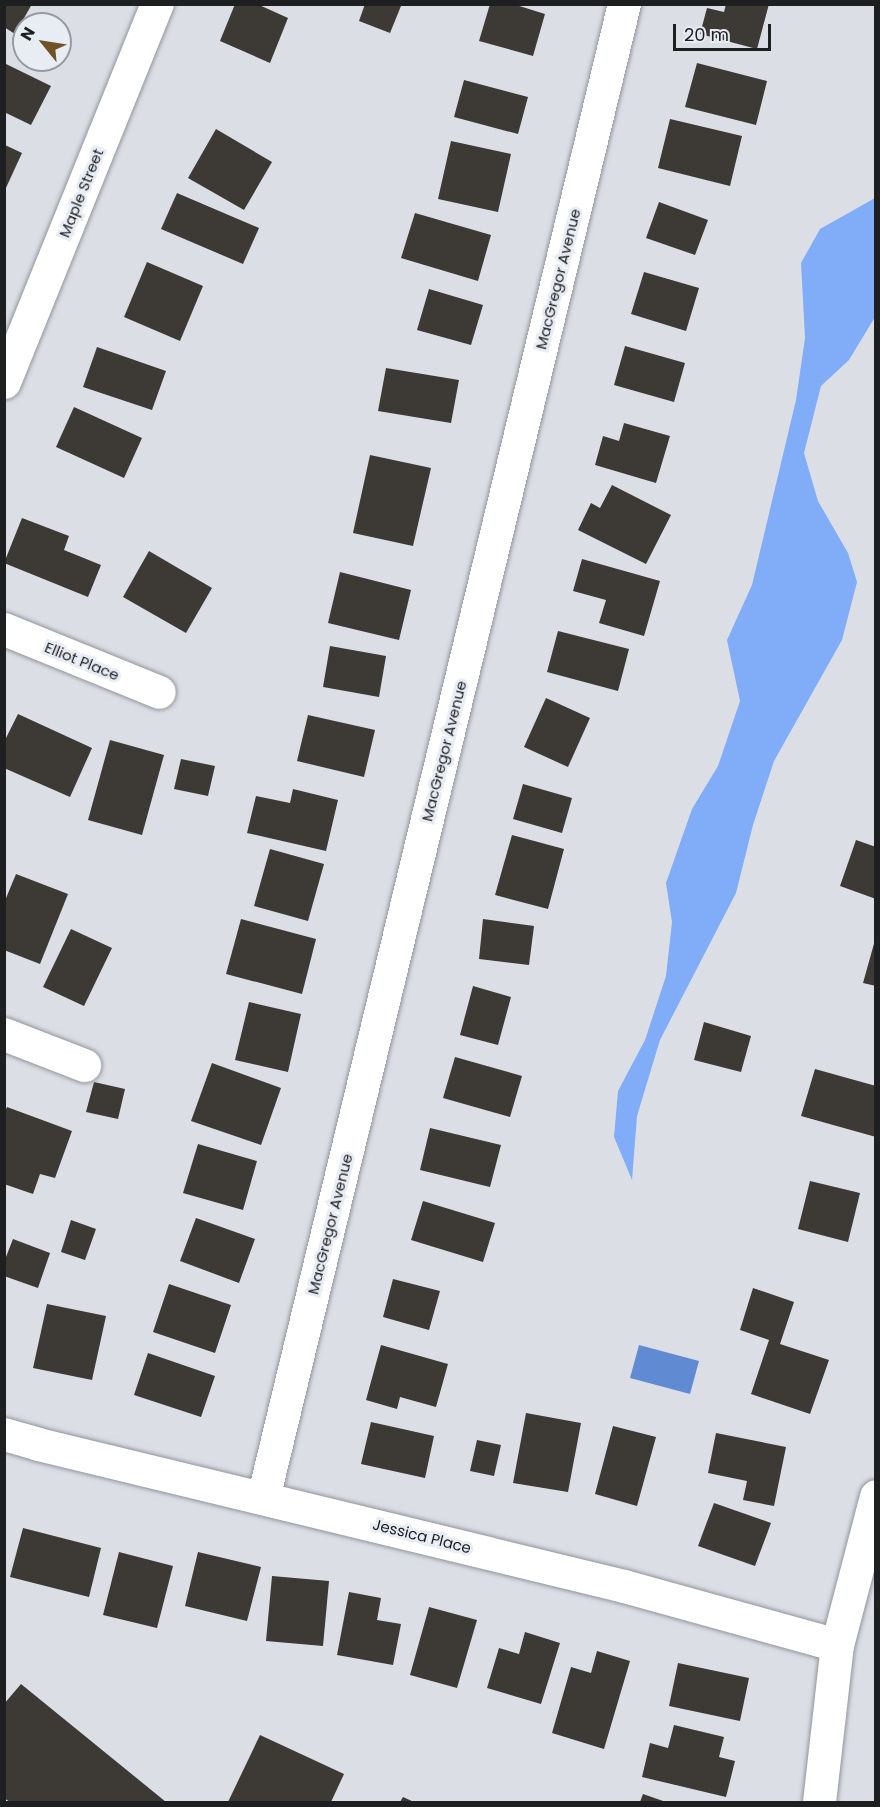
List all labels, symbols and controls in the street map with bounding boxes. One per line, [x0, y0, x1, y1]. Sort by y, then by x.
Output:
north arrow [12, 12, 72, 72]
scale bar [676, 12, 774, 50]
text: 20 m [684, 22, 729, 47]
text: N [15, 23, 41, 45]
street label: Maple Street [55, 146, 107, 240]
street label: MacGregor Avenue [532, 207, 584, 351]
street label: Elliot Place [42, 638, 122, 684]
street label: MacGregor Avenue [418, 679, 470, 823]
street label: MacGregor Avenue [304, 1152, 356, 1296]
street label: Jessica Place [371, 1515, 473, 1557]

